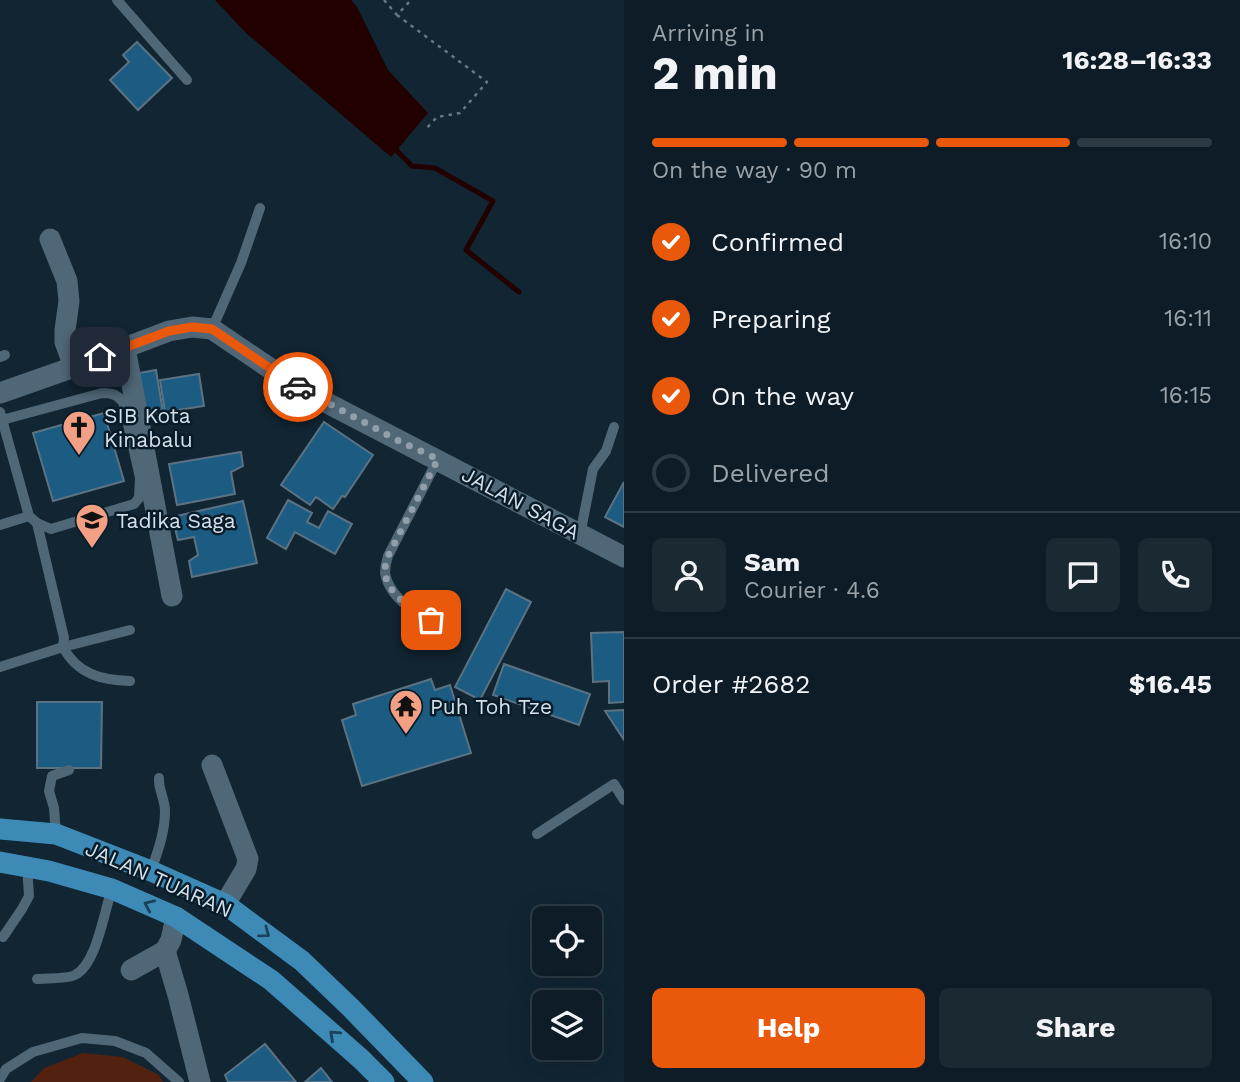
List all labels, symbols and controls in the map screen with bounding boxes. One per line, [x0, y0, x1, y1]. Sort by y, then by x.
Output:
text: Arriving in [652, 20, 765, 47]
text: 16:28–16:33 [1062, 45, 1212, 75]
text: 2 min [652, 46, 778, 100]
text: On the way · 90 m [652, 157, 857, 184]
icon: check [652, 223, 690, 261]
text: Confirmed [711, 227, 844, 257]
text: 16:10 [1159, 228, 1212, 255]
icon: check [652, 300, 690, 338]
text: Preparing [711, 304, 831, 334]
text: 16:11 [1164, 305, 1212, 332]
pin [70, 327, 130, 387]
icon: home [81, 338, 119, 376]
courier [263, 352, 333, 422]
icon: car [279, 368, 317, 406]
icon: check [652, 377, 690, 415]
text: On the way [711, 381, 854, 411]
text: 16:15 [1160, 382, 1212, 409]
place label: SIB Kota Kinabalu [104, 403, 193, 452]
church icon: SIB Kota Kinabalu [60, 408, 98, 457]
text: Delivered [711, 458, 830, 488]
street label: JALAN SAGA [458, 461, 584, 545]
school or university icon: Tadika Saga [73, 501, 111, 550]
place label: Tadika Saga [116, 508, 236, 533]
button: person [652, 538, 726, 612]
button: chat [1046, 538, 1120, 612]
button: phone [1138, 538, 1212, 612]
text: Sam [744, 547, 800, 577]
text: Courier · 4.6 [744, 577, 880, 604]
pin [401, 590, 461, 650]
icon: bag [412, 601, 450, 639]
text: Order #2682 [652, 669, 810, 699]
text: $16.45 [1129, 669, 1212, 699]
temple icon: Puh Toh Tze [387, 687, 425, 736]
place label: Puh Toh Tze [430, 694, 552, 719]
street label: JALAN TUARAN [82, 835, 236, 923]
one-way arrow [143, 899, 156, 913]
map controls [532, 906, 602, 1060]
button: locate [532, 906, 602, 976]
one-way arrow [257, 925, 270, 937]
button: Help [652, 988, 925, 1068]
button: Share [939, 988, 1212, 1068]
button: layers [532, 990, 602, 1060]
one-way arrow [329, 1031, 342, 1043]

